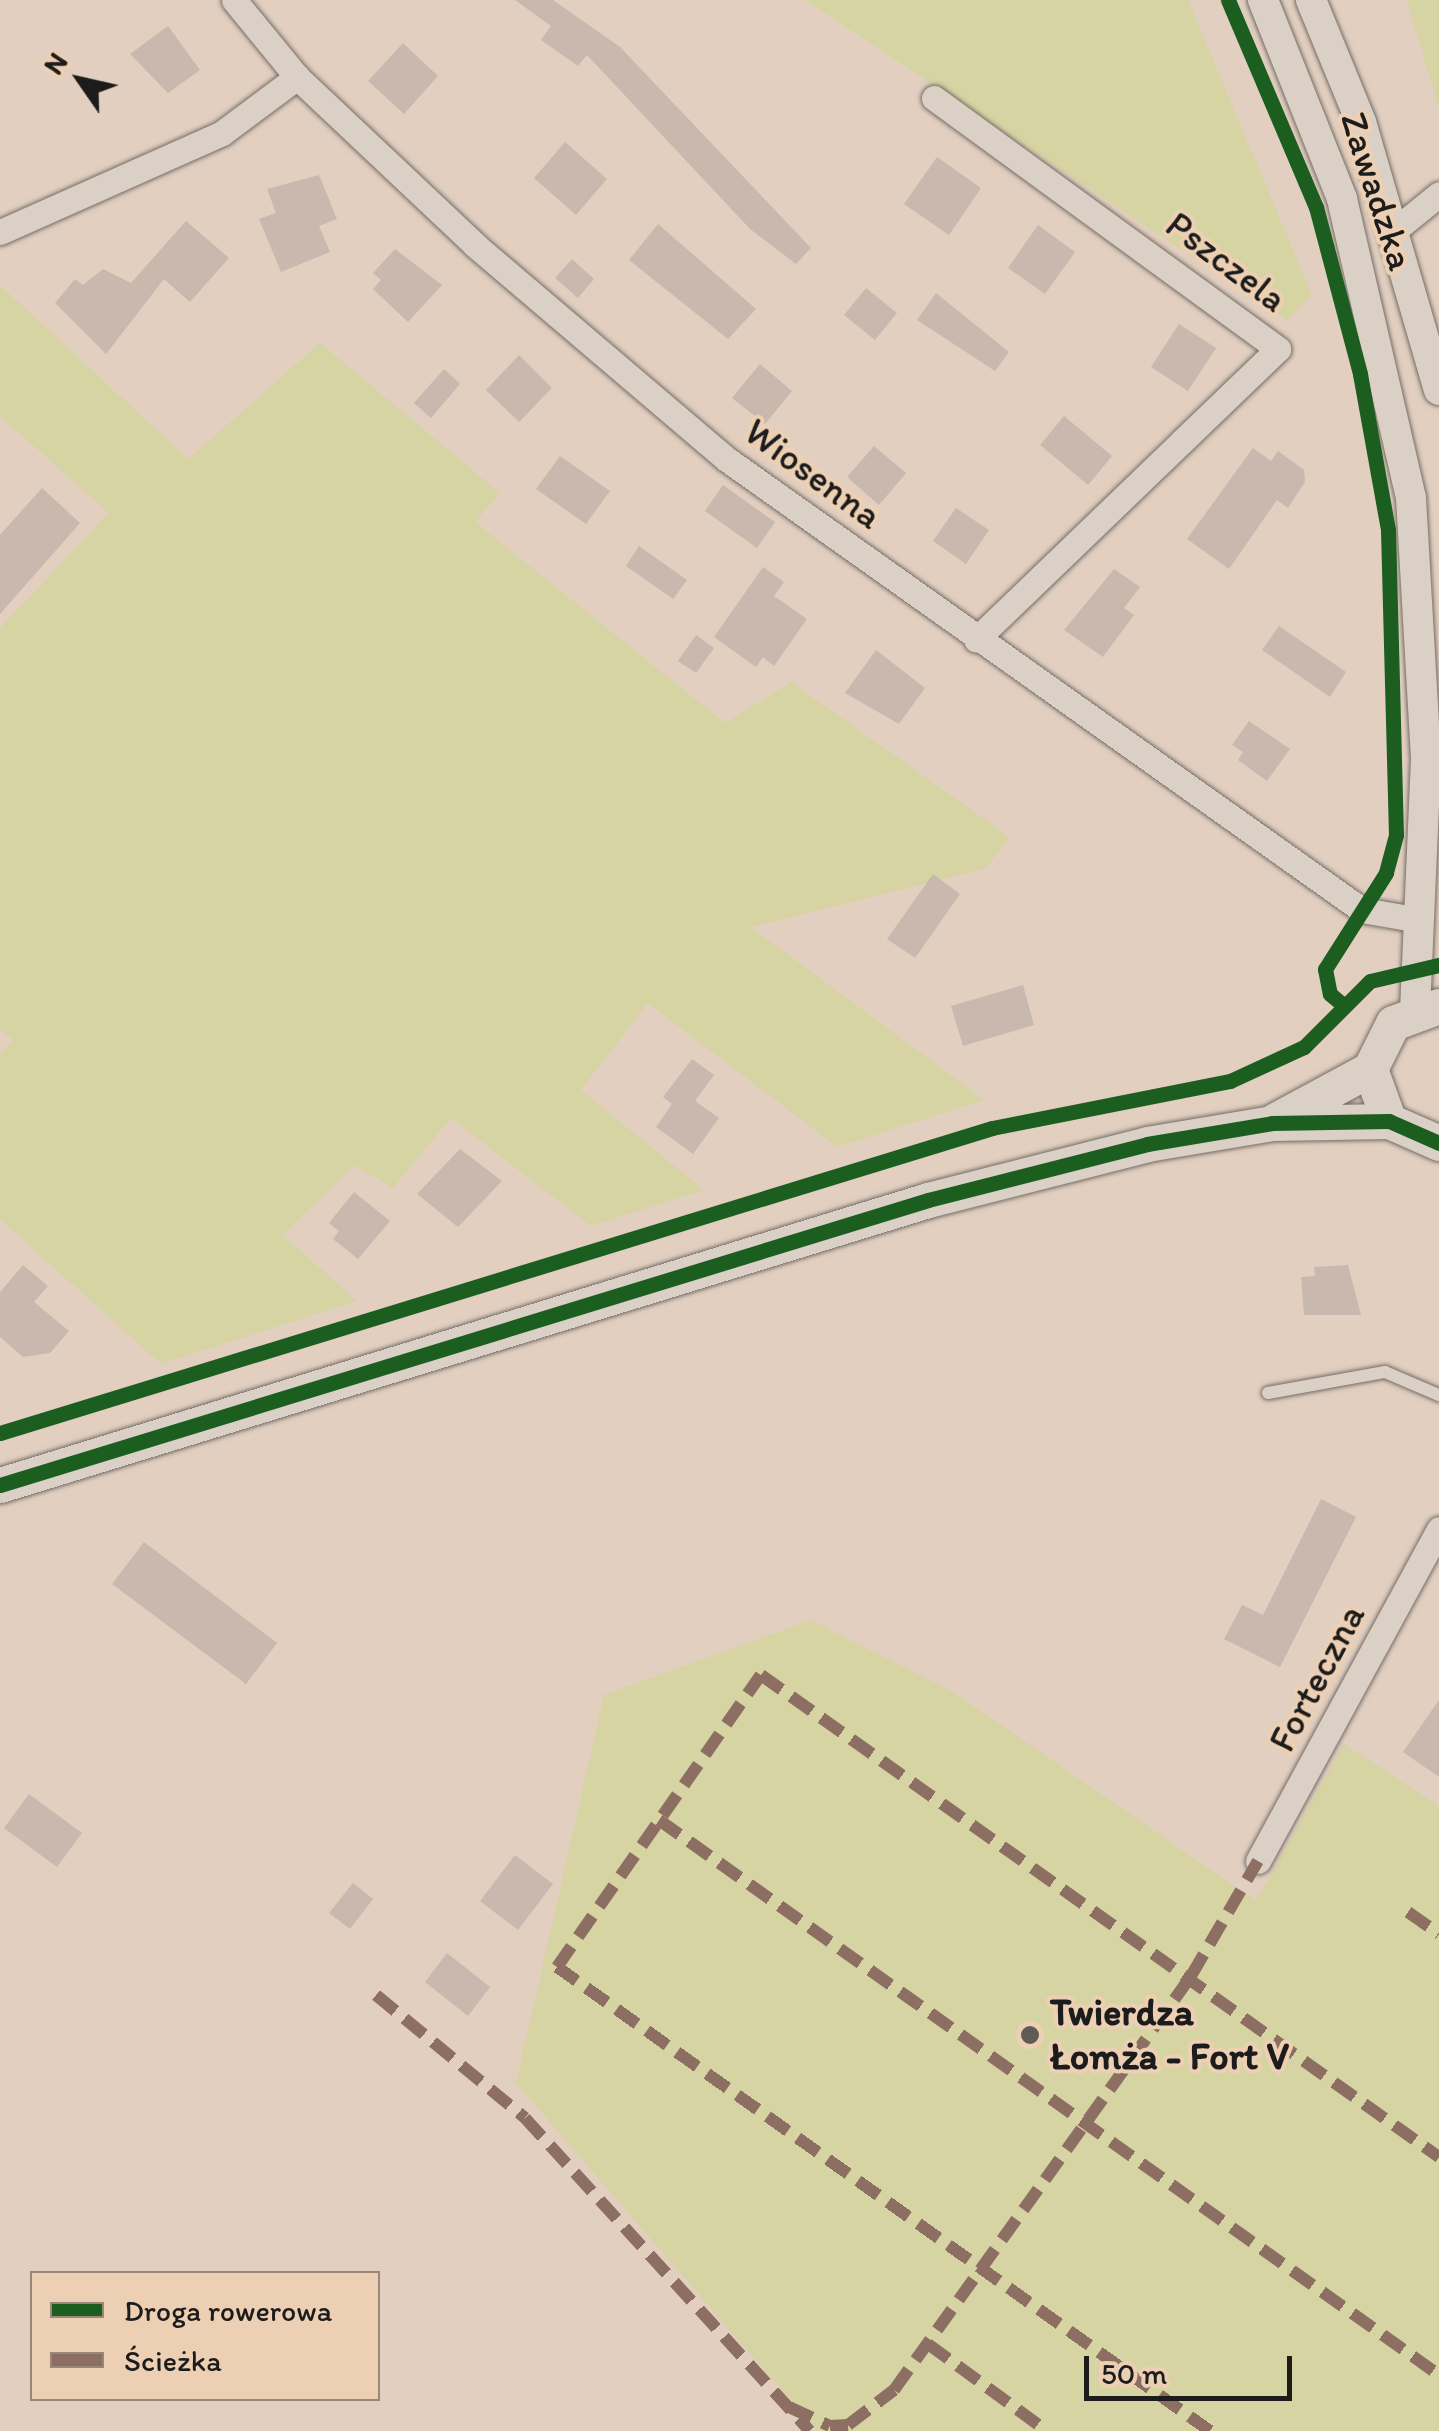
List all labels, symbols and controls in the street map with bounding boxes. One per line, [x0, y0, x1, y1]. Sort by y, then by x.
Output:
north arrow [30, 30, 130, 130]
text: N [36, 46, 75, 81]
street label: Zawadzka [1330, 106, 1424, 276]
street label: Pszczela [1157, 202, 1295, 322]
street label: Wiosenna [736, 409, 890, 539]
street label: Forteczna [1259, 1596, 1375, 1760]
place label: Twierdza Łomża - Fort V [1050, 1990, 1288, 2080]
marker: Twierdza Łomża - Fort V [1019, 2024, 1041, 2046]
legend [30, 2271, 380, 2401]
text: Droga rowerowa [124, 2292, 332, 2329]
scale bar [1089, 2336, 1296, 2398]
text: Ścieżka [124, 2342, 222, 2379]
text: 50 m [1101, 2355, 1167, 2392]

